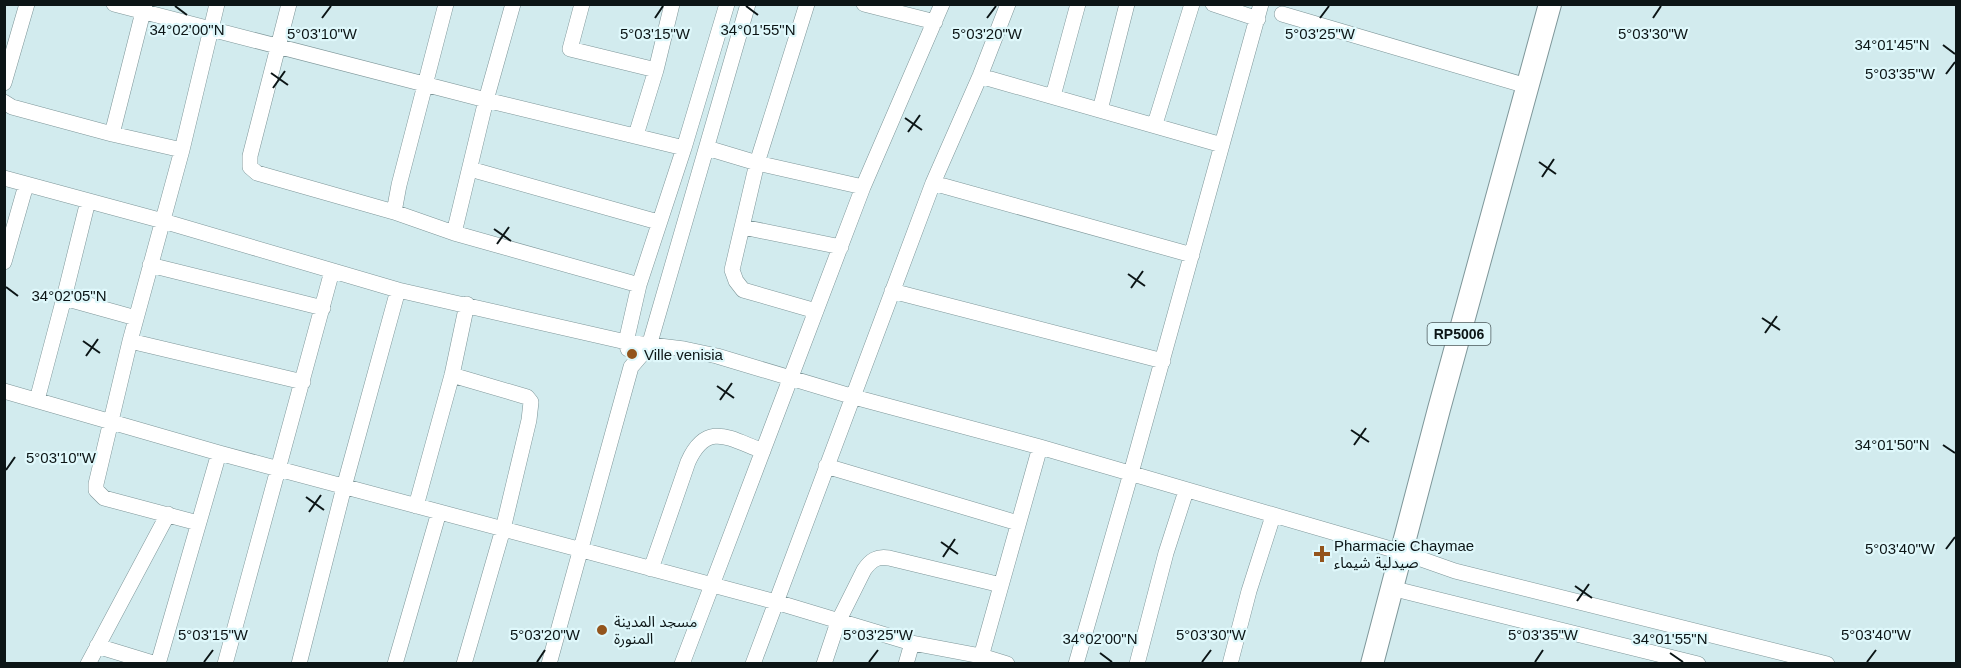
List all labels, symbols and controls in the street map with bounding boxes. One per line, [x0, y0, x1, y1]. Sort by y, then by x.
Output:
text: 34°02'00"N [149, 21, 225, 38]
text: 34°01'55"N [720, 21, 796, 38]
text: 5°03'10"W [287, 25, 358, 42]
text: 5°03'15"W [620, 25, 691, 42]
text: 5°03'20"W [952, 25, 1023, 42]
text: 5°03'25"W [1285, 25, 1356, 42]
text: 5°03'30"W [1618, 25, 1689, 42]
text: 34°01'45"N [1854, 36, 1930, 53]
text: 5°03'35"W [1865, 65, 1936, 82]
text: 34°02'05"N [31, 287, 107, 304]
road number: RP5006 [1428, 323, 1490, 345]
place label: Ville venisia [644, 346, 724, 363]
marker: Ville venisia [625, 347, 639, 361]
text: 34°01'50"N [1854, 436, 1930, 453]
text: 5°03'10"W [26, 449, 97, 466]
place label: Pharmacie Chaymae صيدلية شيماء [1334, 537, 1474, 571]
text: 5°03'40"W [1865, 540, 1936, 557]
marker: Pharmacie Chaymae صيدلية شيماء [1315, 547, 1329, 561]
place label: مسجد المدينة المنورة [614, 613, 697, 648]
marker: مسجد المدينة المنورة [595, 623, 609, 637]
text: 5°03'15"W [178, 626, 249, 643]
text: 5°03'20"W [510, 626, 581, 643]
text: 5°03'25"W [843, 626, 914, 643]
text: 5°03'30"W [1176, 626, 1247, 643]
text: 5°03'35"W [1508, 626, 1579, 643]
text: 5°03'40"W [1841, 626, 1912, 643]
text: 34°02'00"N [1062, 630, 1138, 647]
text: 34°01'55"N [1632, 630, 1708, 647]

